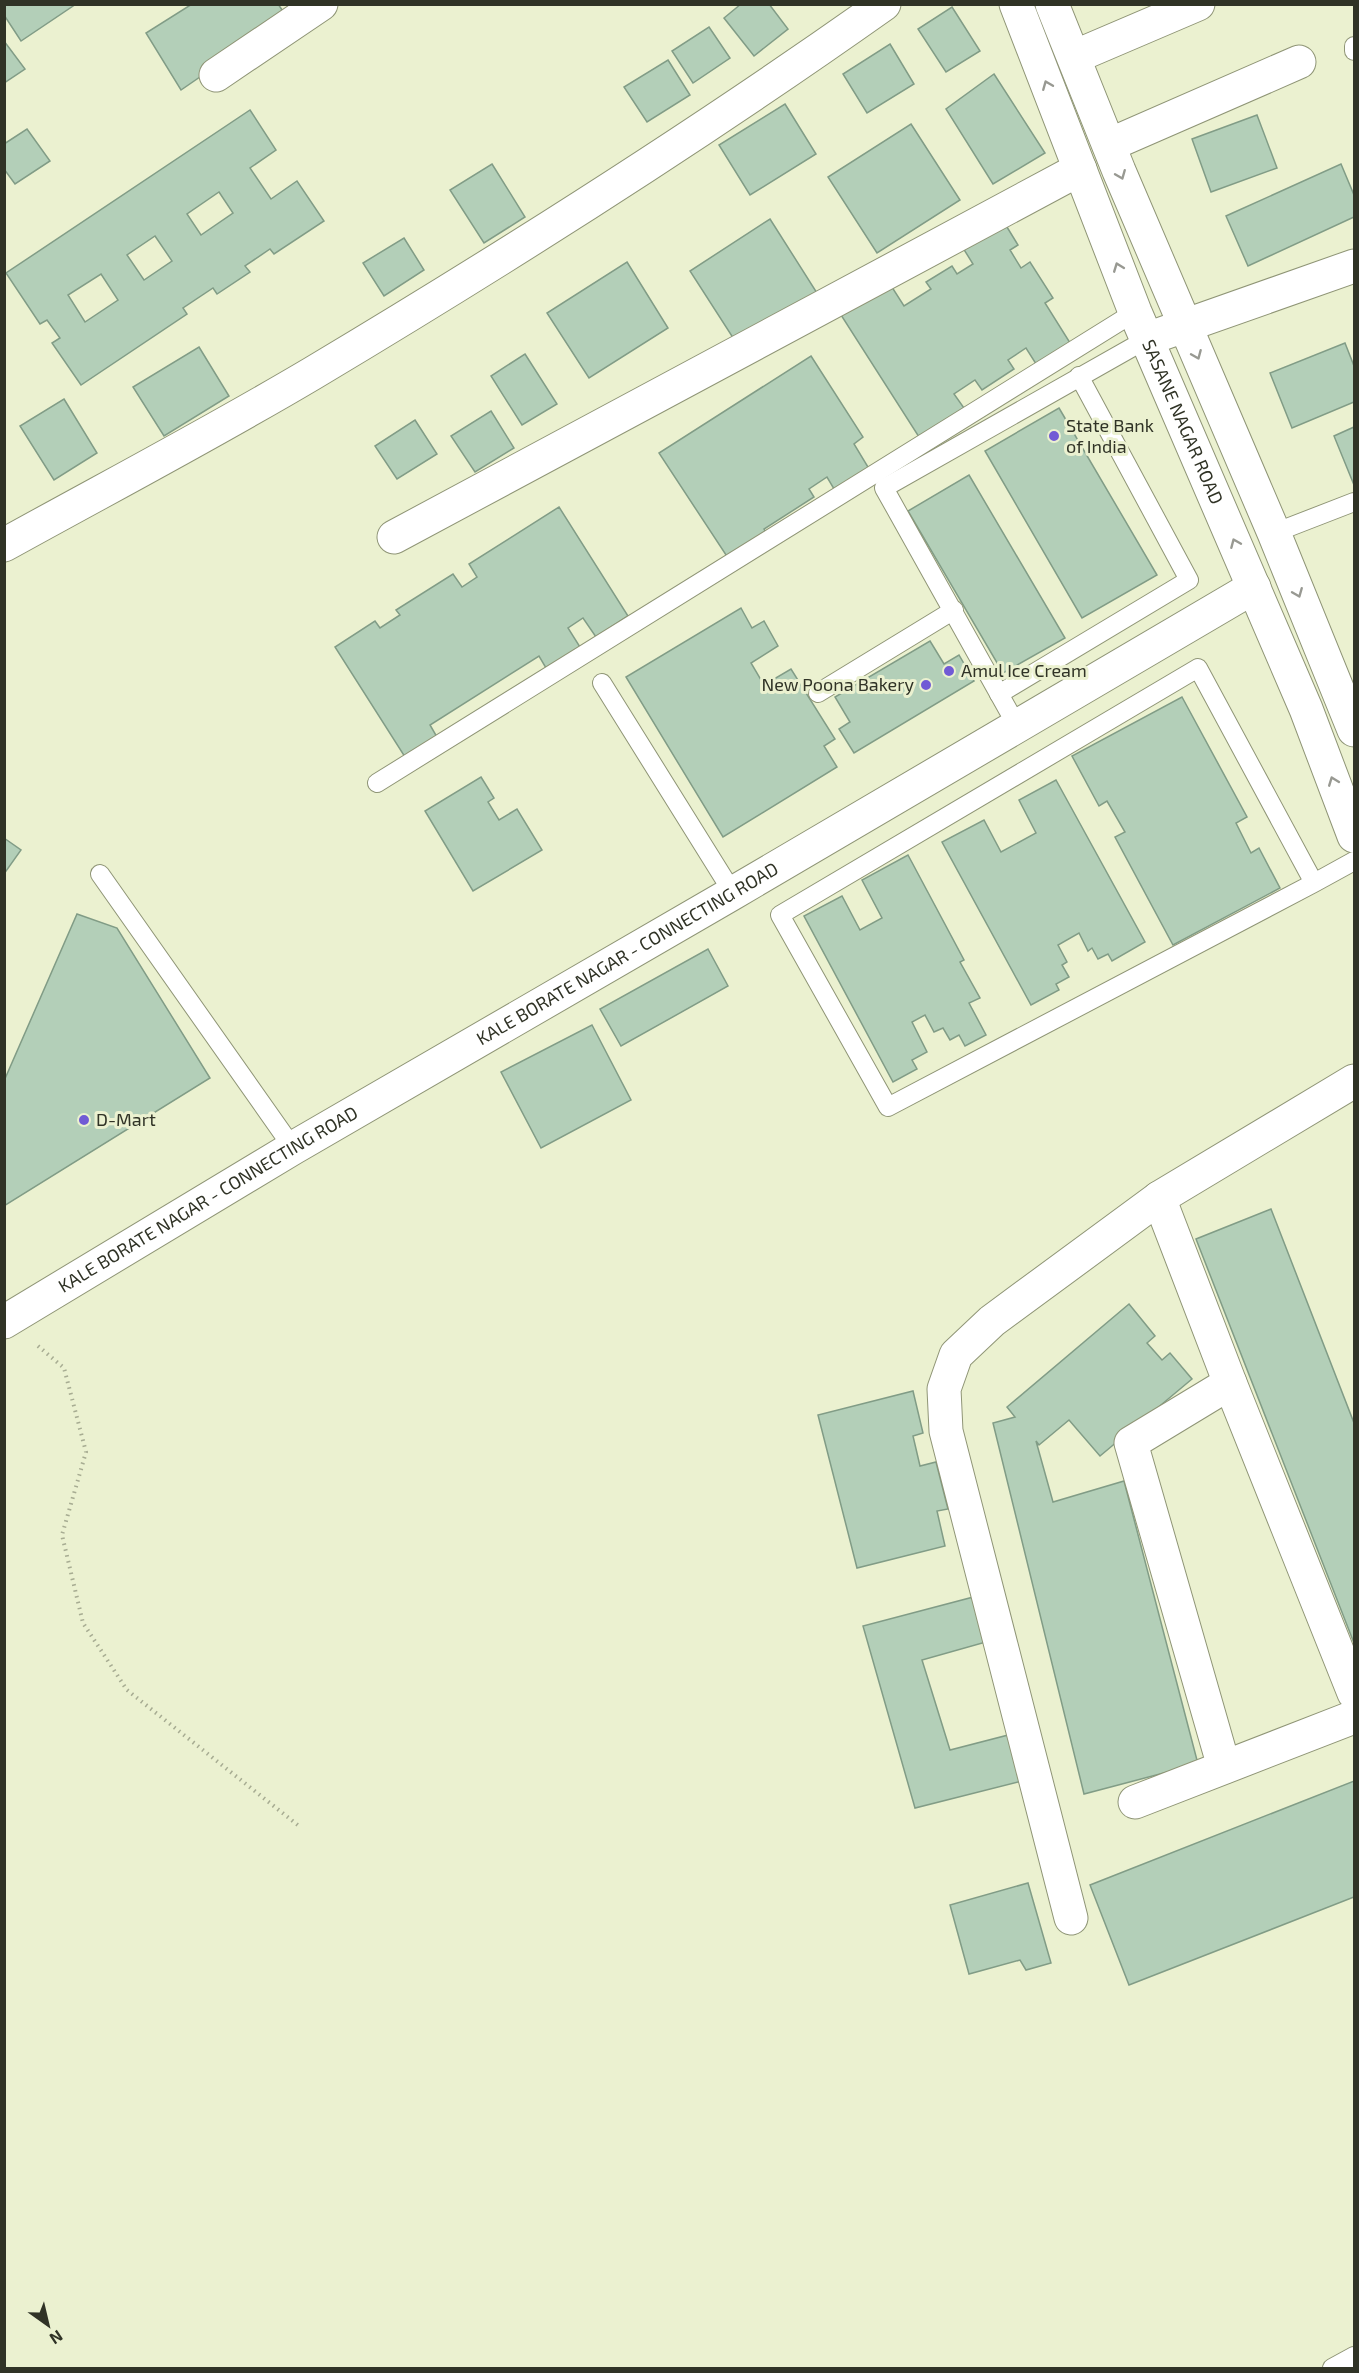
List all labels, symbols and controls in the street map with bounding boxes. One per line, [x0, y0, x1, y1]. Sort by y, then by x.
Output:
one-way arrow [1042, 80, 1055, 91]
one-way arrow [1114, 169, 1126, 180]
one-way arrow [1113, 262, 1125, 273]
street label: SASANE NAGAR ROAD [1138, 336, 1228, 507]
one-way arrow [1190, 349, 1202, 360]
place label: State Bank of India [1066, 414, 1154, 457]
marker: State Bank of India [1047, 429, 1061, 443]
one-way arrow [1230, 538, 1242, 549]
one-way arrow [1291, 586, 1303, 597]
place label: Amul Ice Cream [961, 659, 1087, 681]
marker: Amul Ice Cream [942, 664, 956, 678]
place label: New Poona Bakery [762, 673, 914, 695]
marker: New Poona Bakery [919, 678, 933, 692]
one-way arrow [1328, 777, 1341, 787]
street label: KALE BORATE NAGAR - CONNECTING ROAD [472, 857, 782, 1049]
street label: KALE BORATE NAGAR - CONNECTING ROAD [54, 1101, 361, 1297]
place label: D-Mart [96, 1108, 156, 1130]
marker: D-Mart [77, 1113, 91, 1127]
north arrow [18, 2295, 78, 2355]
text: N [47, 2327, 67, 2349]

